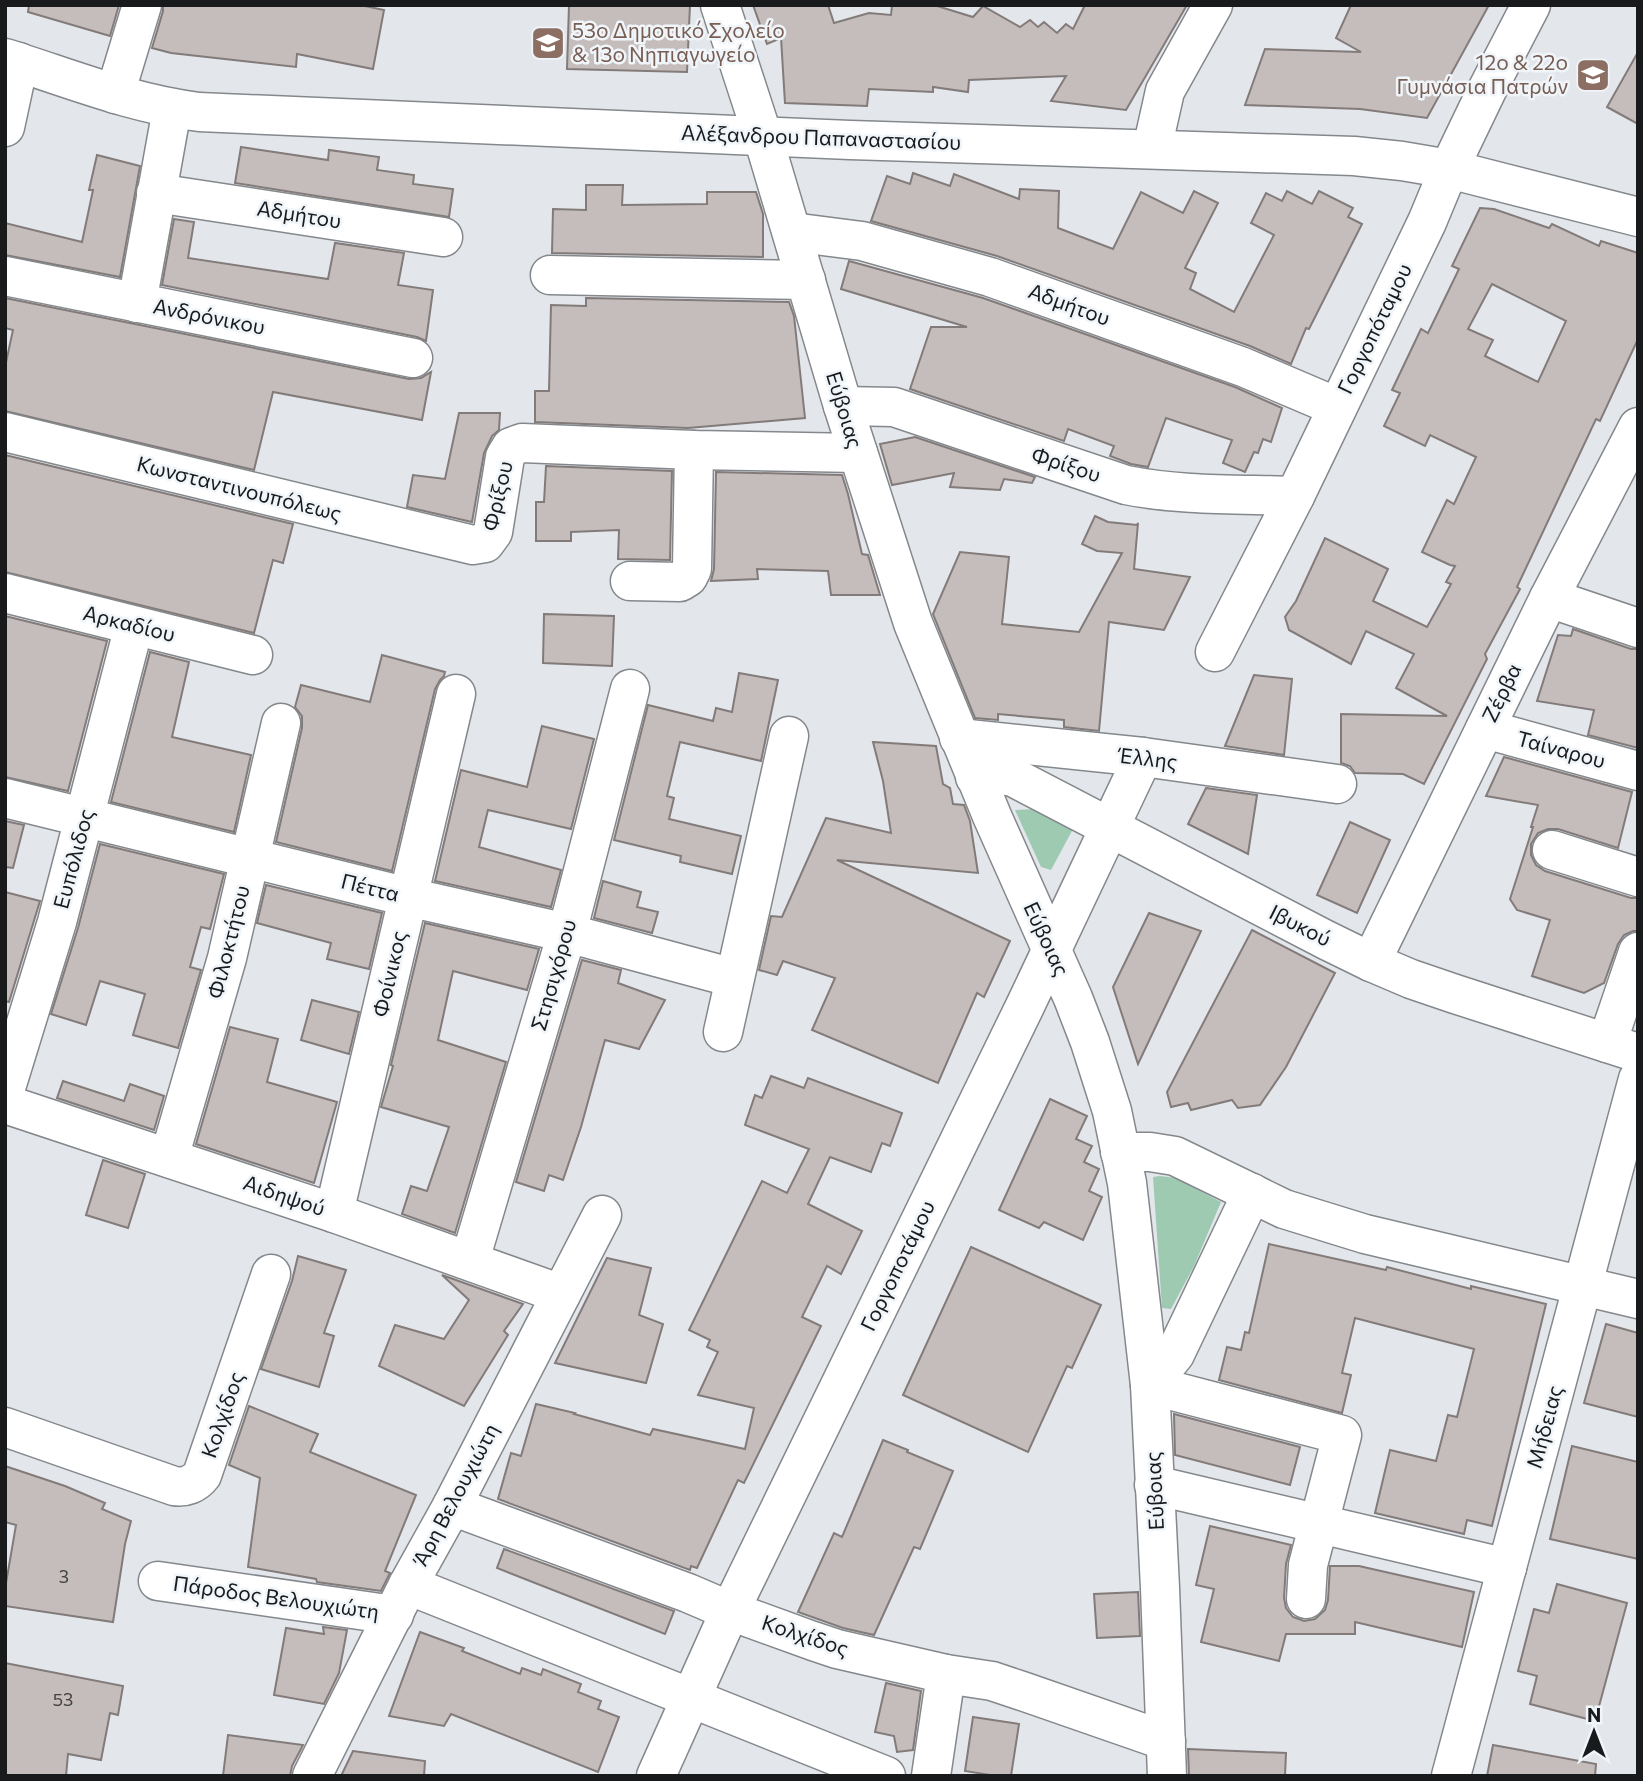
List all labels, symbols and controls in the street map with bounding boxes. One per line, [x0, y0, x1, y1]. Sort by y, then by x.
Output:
place label: 53ο Δημοτικό Σχολείο & 13ο Νηπιαγωγείο [572, 17, 785, 66]
school or university icon: 53ο Δημοτικό Σχολείο & 13ο Νηπιαγωγείο [529, 24, 567, 62]
place label: 12ο & 22ο Γυμνάσια Πατρών [1396, 49, 1568, 98]
school or university icon: 12ο & 22ο Γυμνάσια Πατρών [1574, 56, 1612, 94]
street label: Αλέξανδρου Παπαναστασίου [681, 119, 961, 154]
street label: Αδμήτου [255, 195, 343, 233]
street label: Γοργοπόταμου [1331, 259, 1416, 398]
street label: Αδμήτου [1025, 277, 1114, 330]
street label: Ανδρόνικου [151, 292, 267, 339]
street label: Εύβοιας [822, 368, 869, 451]
street label: Φρίξου [1029, 441, 1104, 486]
street label: Κωνσταντινουπόλεως [135, 450, 344, 525]
street label: Φρίξου [476, 458, 517, 533]
street label: Αρκαδίου [81, 599, 178, 646]
street label: Ζέρβα [1476, 659, 1526, 726]
street label: Ταίναρου [1514, 725, 1608, 772]
street label: Έλλης [1116, 741, 1179, 773]
street label: Ευπόλιδος [47, 806, 98, 911]
street label: Πέττα [339, 867, 402, 906]
street label: Φιλοκτήτου [201, 882, 254, 1001]
street label: Εύβοιας [1019, 897, 1075, 979]
street label: Ιβυκού [1266, 899, 1336, 951]
street label: Στησιχόρου [525, 916, 580, 1033]
street label: Φοίνικος [367, 928, 411, 1019]
street label: Αιδηψού [240, 1169, 329, 1220]
street label: Γοργοποτάμου [854, 1196, 939, 1335]
street label: Κολχίδος [195, 1368, 248, 1461]
street label: Μήδειας [1521, 1382, 1567, 1471]
street label: Άρη Βελουχιώτη [406, 1419, 503, 1571]
street label: Εύβοιας [1139, 1451, 1168, 1531]
house number: 3 [59, 1565, 69, 1587]
street label: Πάροδος Βελουχιώτη [172, 1570, 381, 1623]
street label: Κολχίδος [759, 1609, 852, 1660]
house number: 53 [53, 1688, 73, 1710]
north arrow [1559, 1697, 1629, 1767]
text: N [1587, 1703, 1601, 1726]

